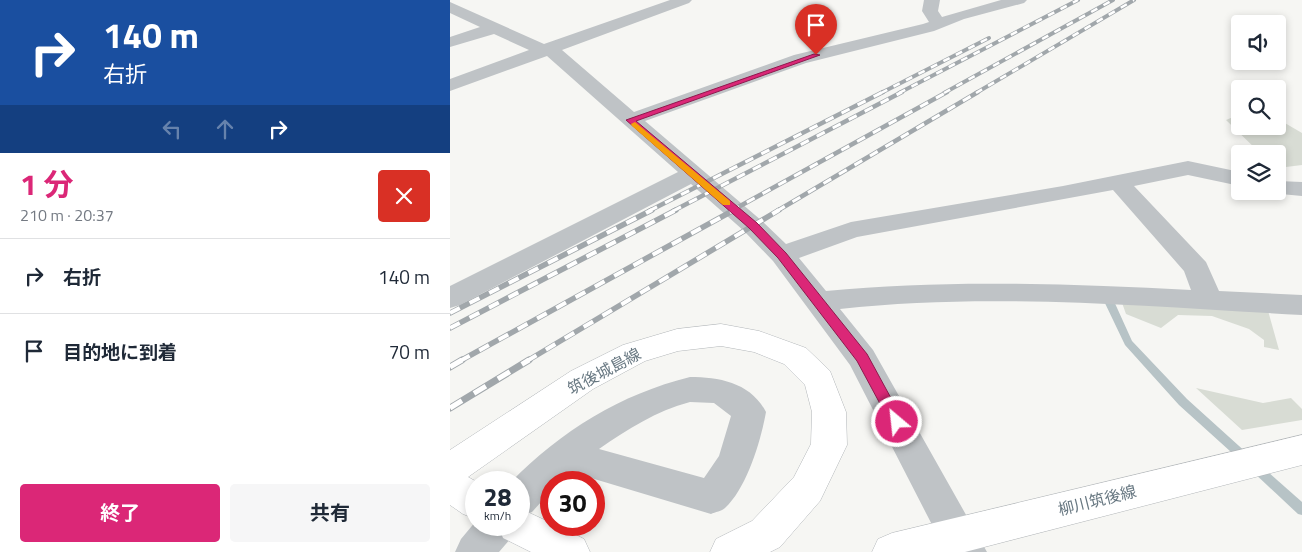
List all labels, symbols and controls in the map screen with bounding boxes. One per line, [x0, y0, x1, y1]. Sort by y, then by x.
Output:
pin [795, 4, 837, 55]
text: 140 m [103, 8, 199, 62]
icon: arrive [802, 11, 830, 39]
map controls [1231, 15, 1286, 200]
button: sound [1231, 15, 1286, 70]
icon: right [20, 20, 85, 85]
text: 右折 [103, 57, 147, 91]
button: search [1231, 80, 1286, 135]
icon: left [158, 115, 186, 143]
icon: ahead [211, 115, 239, 143]
icon: right [264, 115, 292, 143]
button: layers [1231, 145, 1286, 200]
text: 1 分 [20, 161, 73, 207]
button: close [378, 170, 430, 222]
text: 210 m · 20:37 [20, 203, 114, 227]
icon: right [20, 262, 48, 290]
text: 右折 [63, 262, 101, 291]
text: 140 m [378, 262, 430, 291]
icon: arrive [20, 337, 48, 365]
text: 目的地に到着 [63, 337, 177, 366]
text: 70 m [389, 337, 430, 366]
street label: 筑後城島線 [563, 342, 645, 400]
position arrow [870, 395, 922, 447]
speed limit sign: 30 [540, 471, 605, 536]
text: 28 [483, 478, 512, 516]
street label: 柳川筑後線 [1055, 479, 1139, 521]
button: 終了 [20, 484, 220, 542]
button: 共有 [230, 484, 430, 542]
text: km/h [484, 506, 511, 525]

